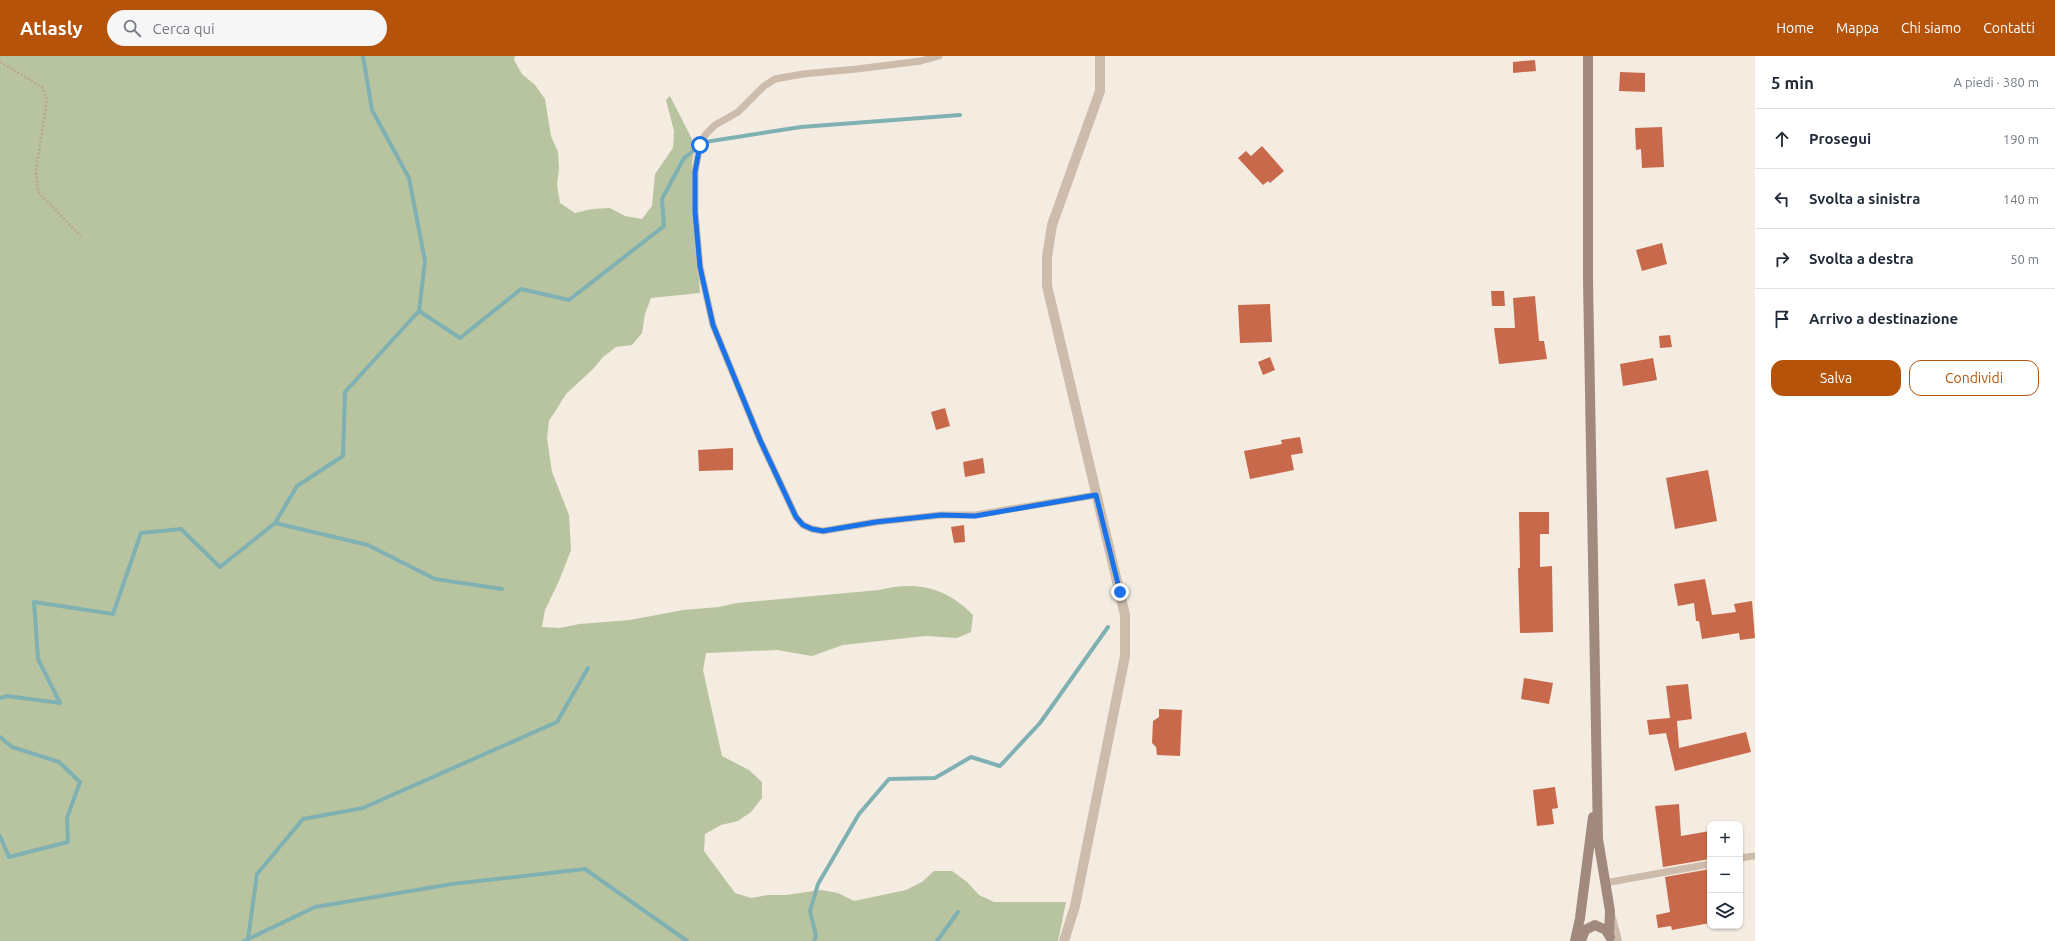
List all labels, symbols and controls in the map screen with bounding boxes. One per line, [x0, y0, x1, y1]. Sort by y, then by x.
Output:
search box [107, 10, 387, 46]
text: Atlasly [20, 17, 83, 39]
icon: search [121, 17, 143, 39]
text: Cerca qui [153, 20, 215, 37]
text: Home [1776, 20, 1814, 36]
text: Mappa [1836, 20, 1879, 36]
text: Chi siamo [1901, 20, 1961, 36]
text: Contatti [1983, 20, 2035, 36]
text: 5 min [1771, 73, 1814, 92]
text: A piedi · 380 m [1954, 75, 2039, 89]
icon: ahead [1771, 128, 1793, 150]
text: Prosegui [1809, 130, 1871, 147]
text: 190 m [2003, 132, 2039, 146]
route start [691, 136, 709, 154]
icon: left [1771, 188, 1793, 210]
text: Svolta a sinistra [1809, 190, 1920, 207]
text: 140 m [2003, 192, 2039, 206]
icon: right [1771, 248, 1793, 270]
text: Svolta a destra [1809, 250, 1914, 267]
text: 50 m [2010, 252, 2039, 266]
icon: arrive [1771, 308, 1793, 330]
text: Arrivo a destinazione [1809, 310, 1958, 327]
button: Salva [1771, 360, 1901, 396]
button: Condividi [1909, 360, 2039, 396]
route end [1111, 583, 1129, 601]
map controls [1707, 821, 1743, 929]
button: + [1707, 821, 1743, 857]
button: − [1707, 857, 1743, 893]
button: layers [1707, 893, 1743, 929]

